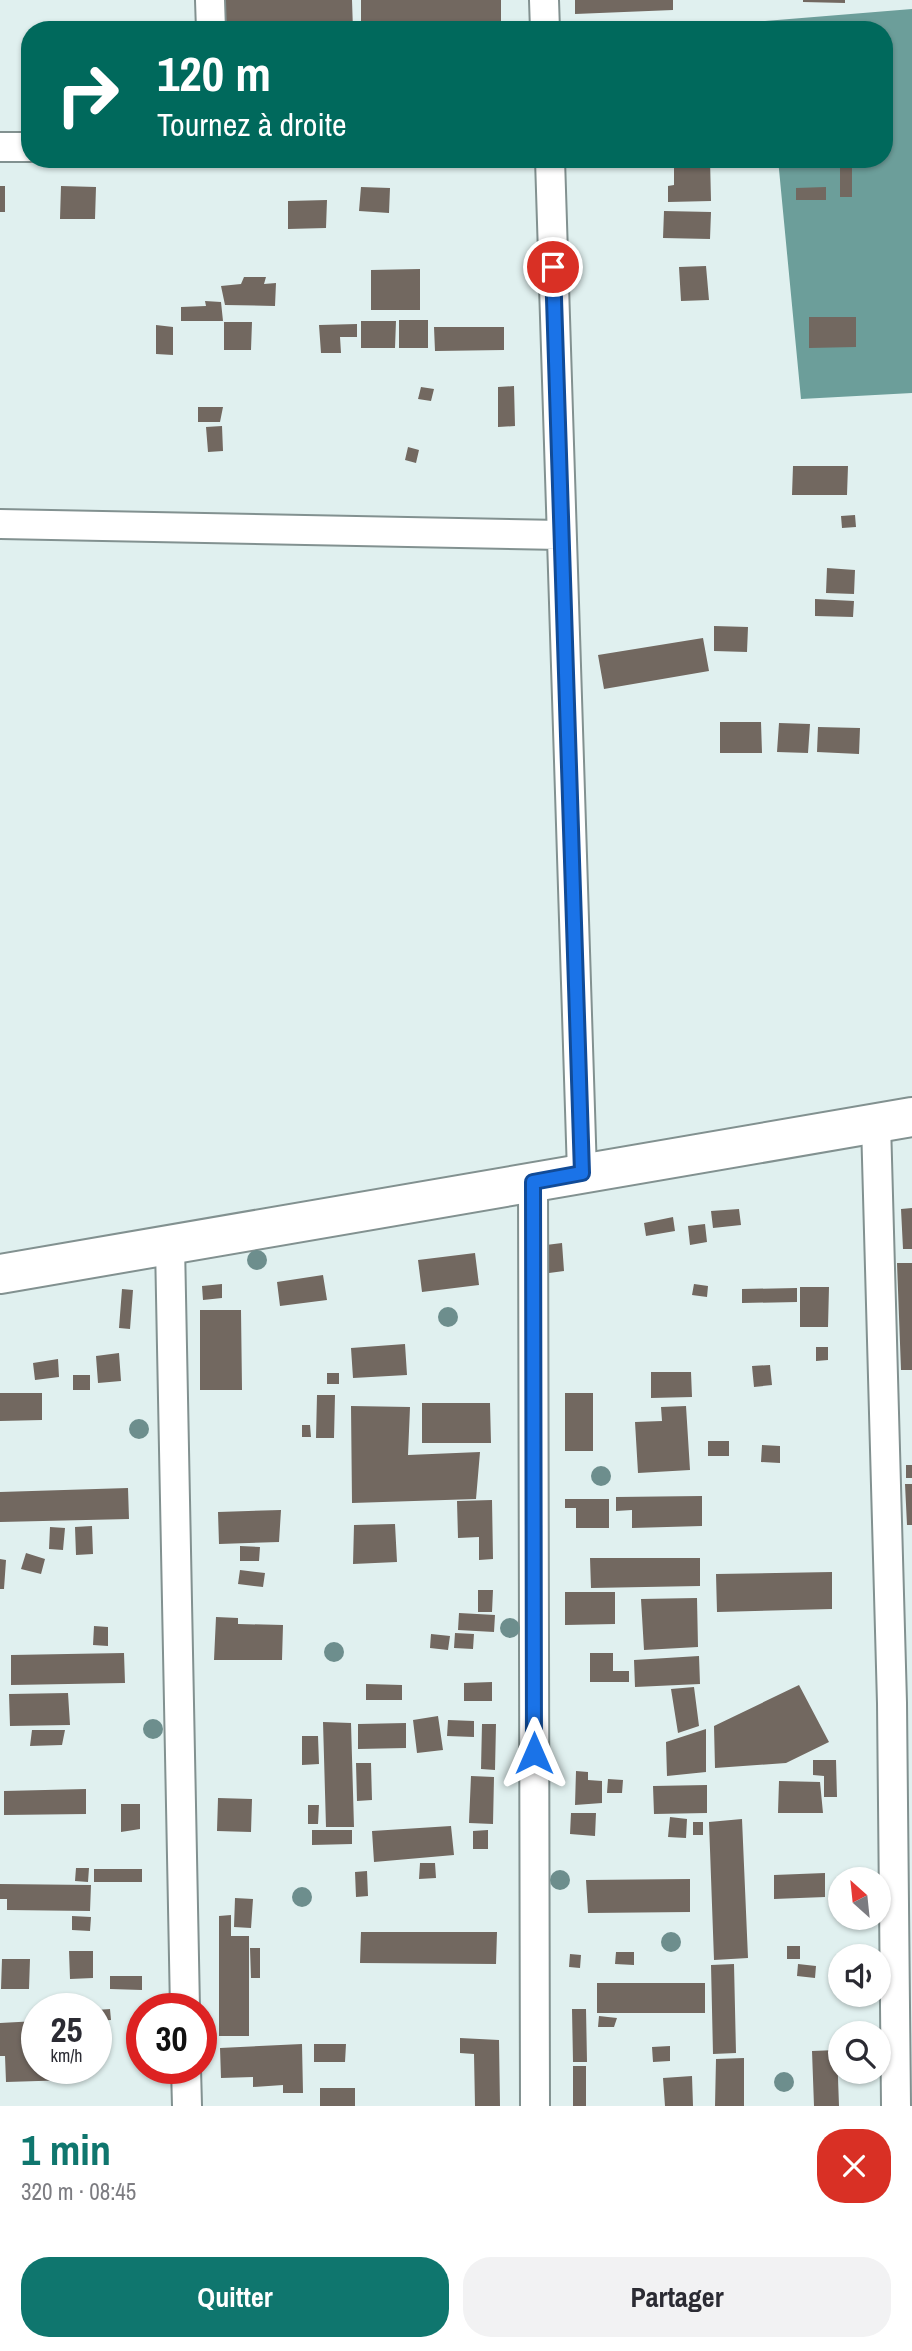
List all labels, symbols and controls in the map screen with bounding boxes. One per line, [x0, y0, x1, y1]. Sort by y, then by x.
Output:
text: 120 m [157, 40, 271, 106]
icon: right [42, 49, 133, 140]
text: Tournez à droite [157, 103, 347, 146]
pin [523, 237, 583, 297]
icon: arrive [534, 248, 572, 286]
position arrow [497, 1716, 571, 1790]
north arrow [828, 1867, 891, 1930]
map controls [828, 1867, 891, 2084]
button: sound [828, 1944, 891, 2007]
speed limit sign: 30 [126, 1993, 217, 2084]
text: 25 [51, 2006, 82, 2053]
button: search [828, 2021, 891, 2084]
text: km/h [51, 2043, 83, 2068]
text: 1 min [21, 2122, 111, 2178]
button: close [817, 2129, 891, 2203]
text: 320 m · 08:45 [21, 2176, 136, 2207]
button: Quitter [21, 2257, 449, 2337]
button: Partager [463, 2257, 891, 2337]

